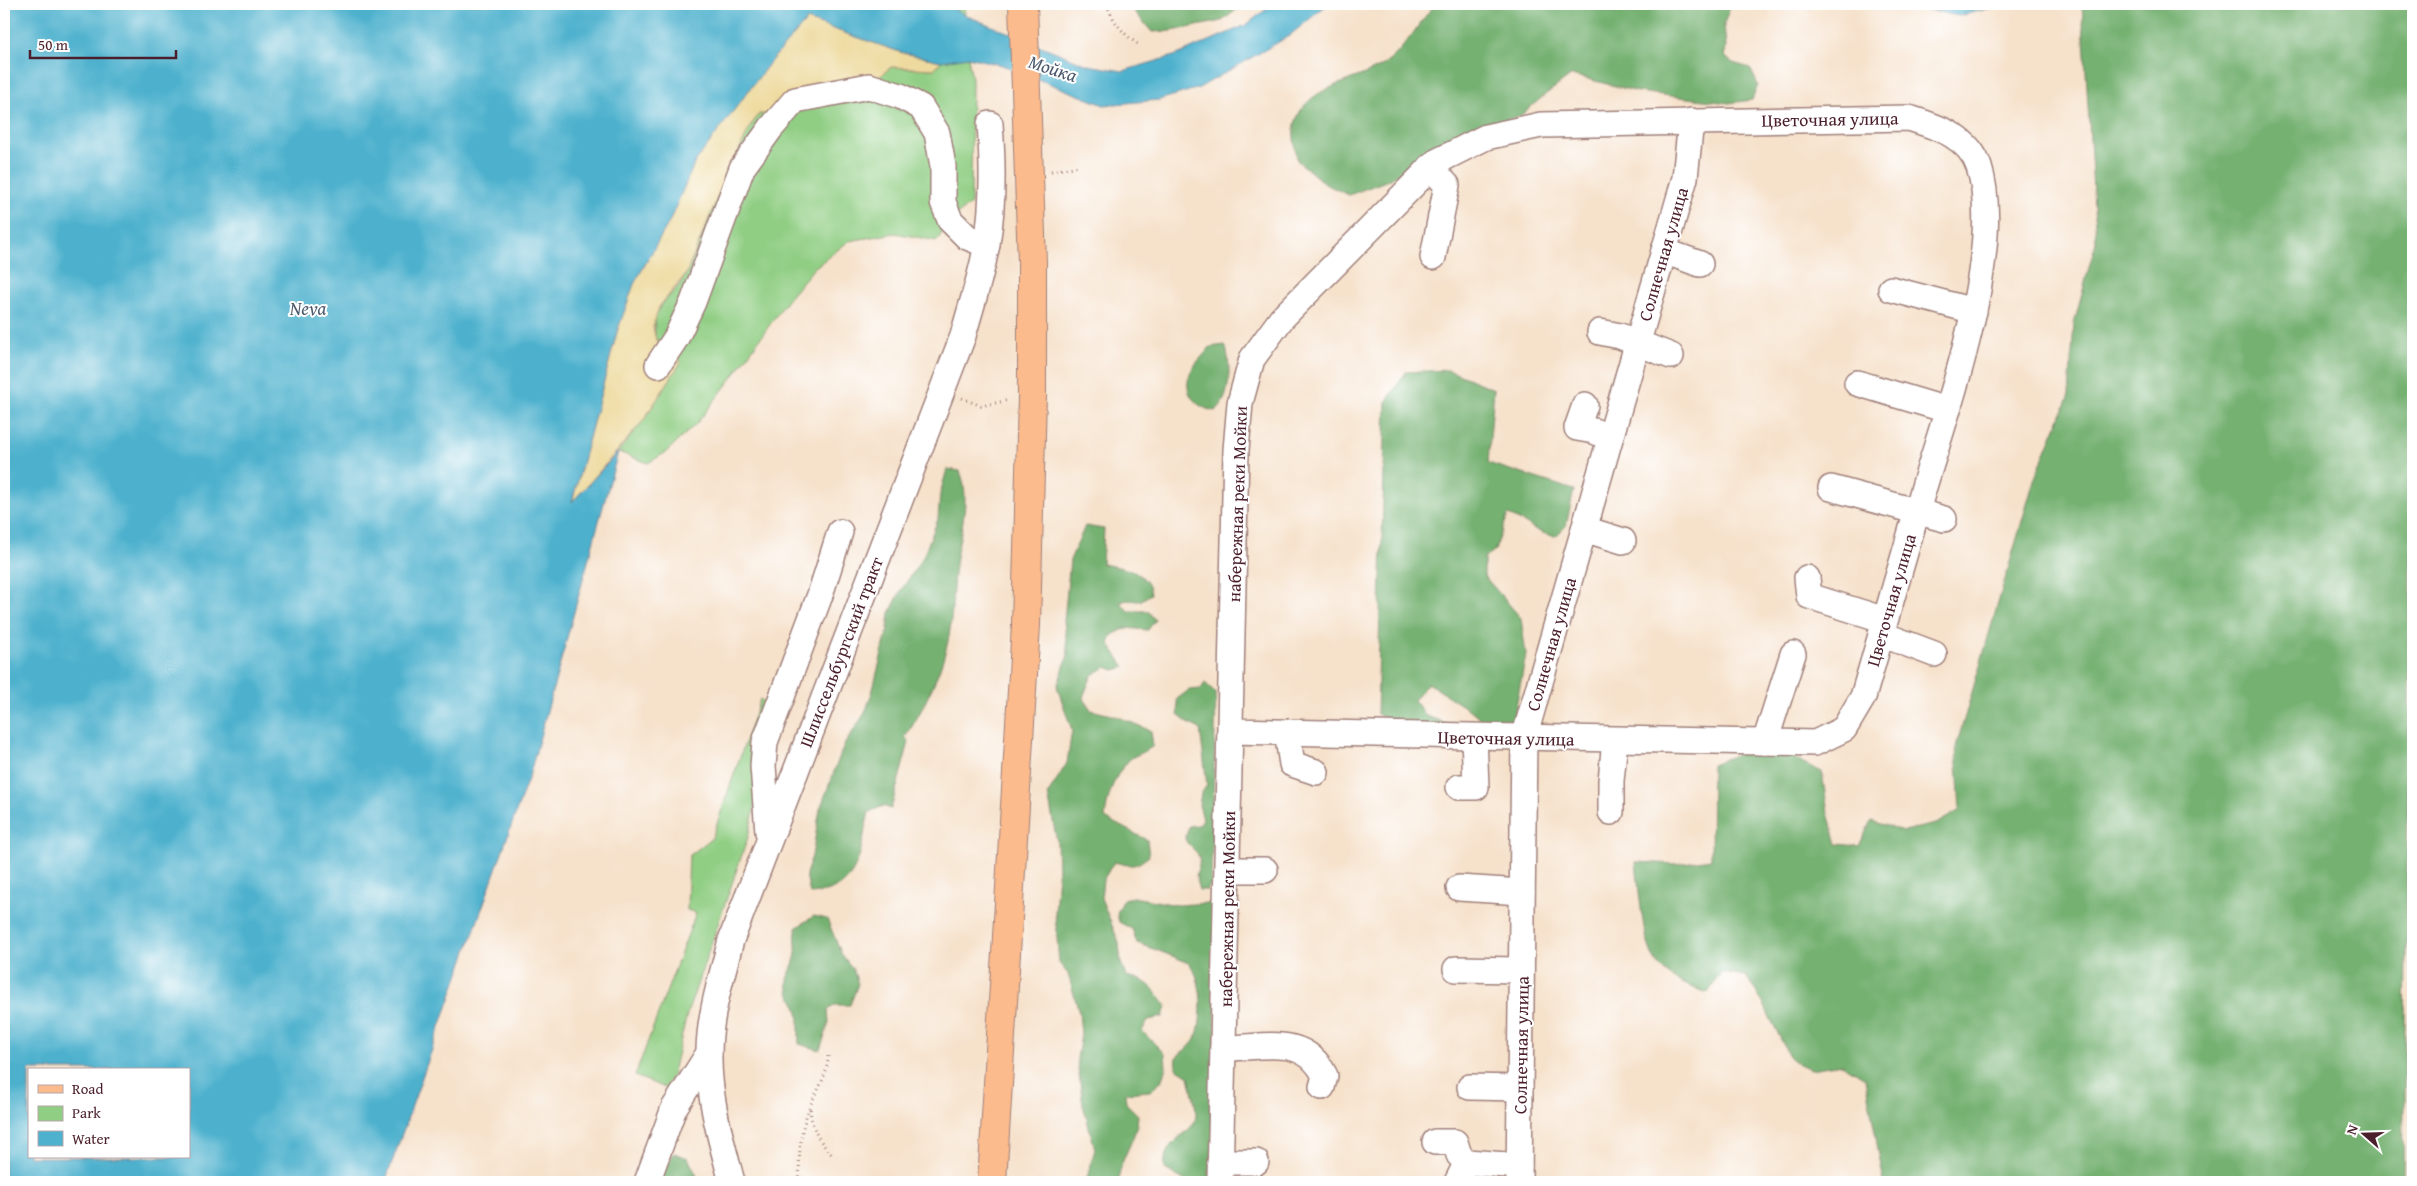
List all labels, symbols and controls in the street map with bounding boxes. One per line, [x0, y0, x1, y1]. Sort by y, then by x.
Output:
scale bar [30, 28, 176, 60]
text: 50 m [38, 34, 69, 55]
water label: Мойка [1025, 47, 1081, 89]
street label: Цветочная улица [1761, 104, 1899, 134]
street label: Солнечная улица [1631, 184, 1695, 324]
water label: Neva [289, 294, 326, 322]
street label: набережная реки Мойки [1220, 405, 1254, 603]
street label: Цветочная улица [1859, 530, 1923, 670]
street label: Шлиссельбургский тракт [792, 553, 890, 751]
street label: Солнечная улица [1519, 574, 1583, 714]
street label: Цветочная улица [1437, 723, 1575, 753]
street label: набережная реки Мойки [1212, 810, 1242, 1007]
street label: Солнечная улица [1506, 975, 1536, 1114]
legend [28, 1068, 190, 1158]
text: Road [72, 1078, 103, 1099]
text: Park [72, 1102, 101, 1123]
north arrow [2340, 1108, 2390, 1158]
text: N [2341, 1121, 2363, 1137]
text: Water [72, 1128, 110, 1149]

